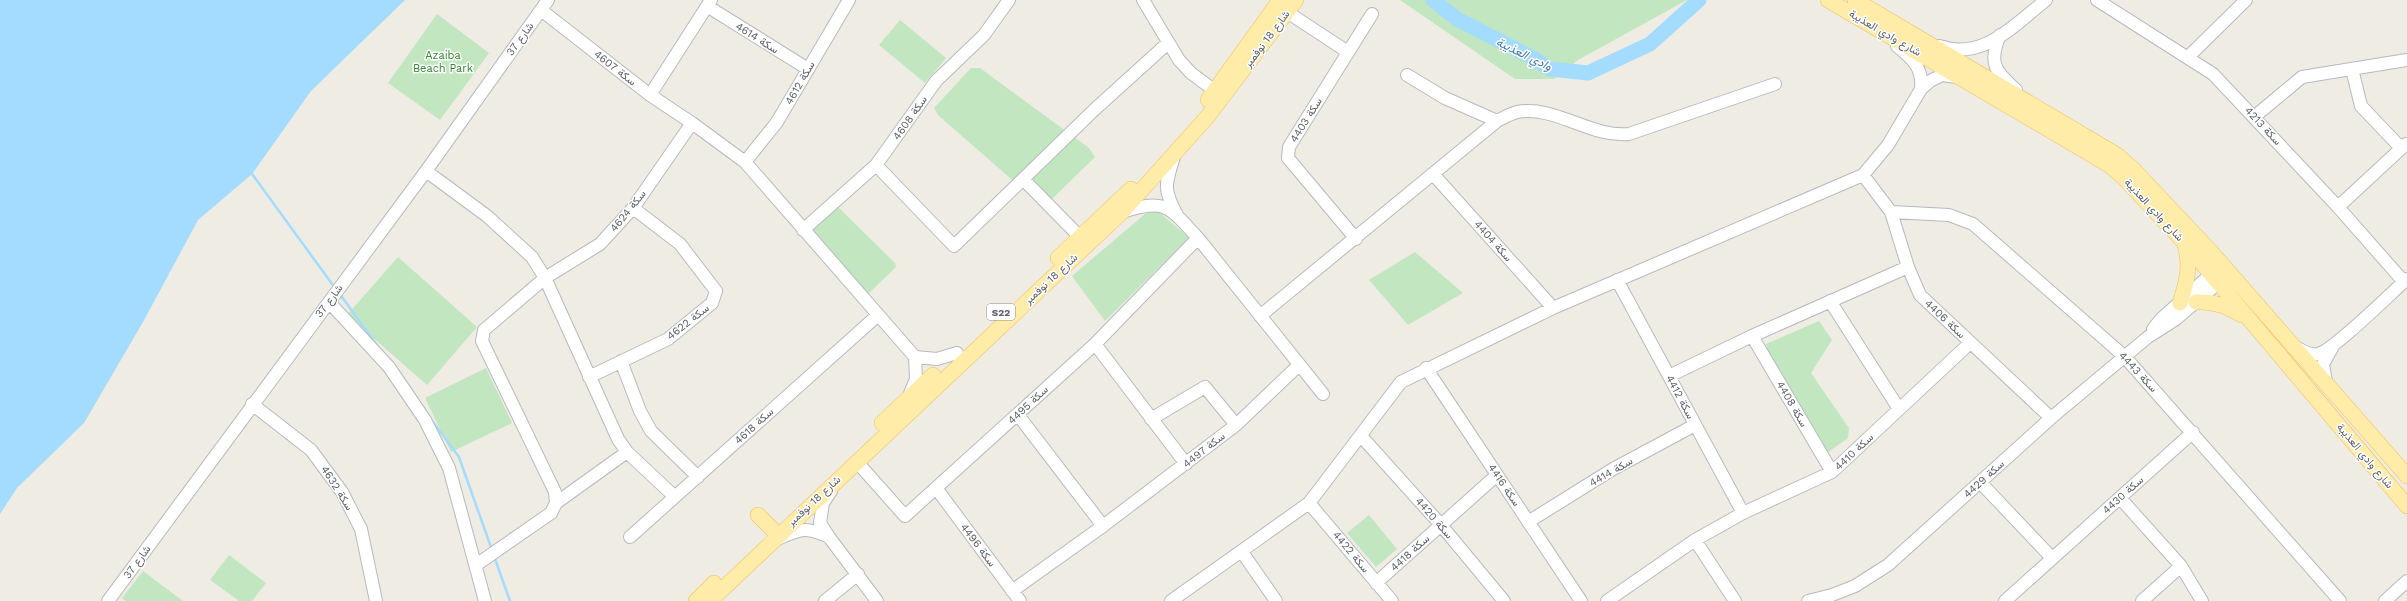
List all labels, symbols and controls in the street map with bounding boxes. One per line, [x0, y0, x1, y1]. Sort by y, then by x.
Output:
street label: شارع وادي العذيبة [1845, 7, 1924, 62]
street label: شارع 18 نوفمبر [1241, 8, 1294, 72]
street label: شارع 37 [504, 20, 537, 59]
street label: سكة 4614 [733, 20, 781, 56]
water label: وادي العذيبة [1493, 35, 1555, 76]
street label: سكة 4607 [591, 48, 639, 89]
park label: Azaiba Beach Park [413, 49, 473, 75]
street label: سكة 4612 [782, 59, 818, 107]
street label: سكة 4608 [890, 93, 930, 143]
street label: سكة 4403 [1287, 95, 1325, 145]
street label: سكة 4213 [2242, 104, 2284, 148]
street label: شارع وادي العذيبة [2119, 176, 2187, 246]
street label: سكة 4624 [607, 187, 649, 235]
street label: سكة 4404 [1471, 218, 1515, 264]
street label: شارع 18 نوفمبر [1021, 251, 1081, 308]
street label: شارع 37 [312, 282, 347, 321]
street label: سكة 4406 [1922, 297, 1968, 341]
street label: سكة 4622 [664, 301, 712, 343]
road number: S22 [987, 304, 1015, 320]
street label: سكة 4443 [2116, 349, 2160, 395]
street label: سكة 4412 [1663, 373, 1697, 421]
street label: سكة 4408 [1774, 379, 1810, 430]
street label: سكة 4495 [1005, 383, 1051, 427]
street label: سكة 4618 [732, 405, 777, 447]
street label: شارع وادي العذيبة [2332, 421, 2396, 493]
street label: سكة 4497 [1180, 429, 1228, 470]
street label: سكة 4410 [1832, 431, 1876, 473]
street label: سكة 4414 [1587, 454, 1635, 490]
street label: سكة 4429 [1961, 457, 2007, 501]
street label: سكة 4416 [1485, 461, 1523, 509]
street label: سكة 4632 [318, 463, 356, 513]
street label: شارع 18 نوفمبر [784, 473, 844, 530]
street label: سكة 4430 [2100, 473, 2146, 517]
street label: سكة 4420 [1413, 495, 1456, 542]
street label: سكة 4496 [958, 521, 999, 569]
street label: سكة 4422 [1330, 529, 1372, 576]
street label: سكة 4418 [1388, 532, 1432, 574]
street label: شارع 37 [121, 543, 154, 582]

